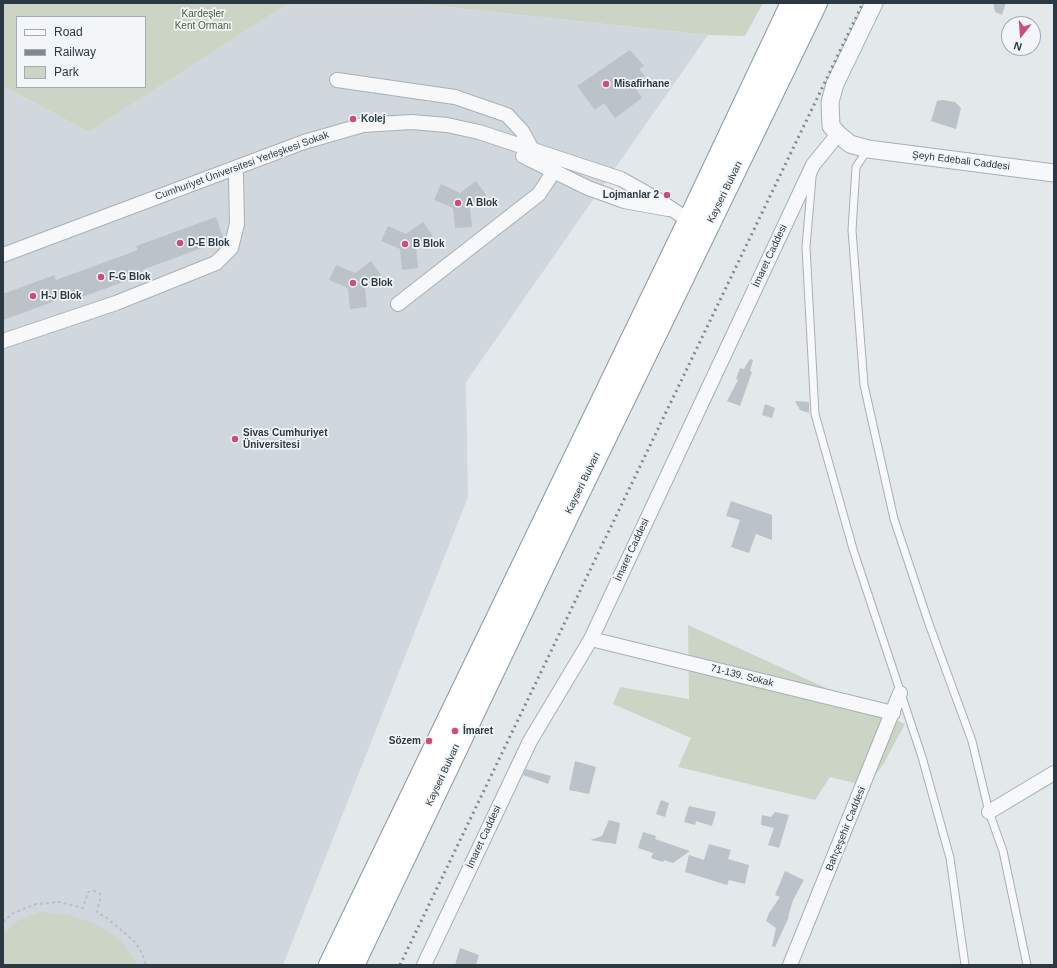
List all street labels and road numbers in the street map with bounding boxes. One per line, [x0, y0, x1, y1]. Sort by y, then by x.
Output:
street label: Cumhuriyet Üniversitesi Yerleşkesi Sokak [153, 129, 331, 203]
street label: Şeyh Edebali Caddesi [911, 149, 1011, 173]
street label: Kayseri Bulvarı [705, 159, 745, 225]
street label: İmaret Caddesi [750, 223, 790, 289]
street label: Kayseri Bulvarı [563, 450, 603, 516]
street label: İmaret Caddesi [612, 517, 652, 583]
street label: 71-139. Sokak [709, 662, 775, 690]
street label: Kayseri Bulvarı [423, 742, 463, 808]
street label: Bahçeşehir Caddesi [824, 785, 868, 873]
street label: İmaret Caddesi [464, 804, 504, 870]

